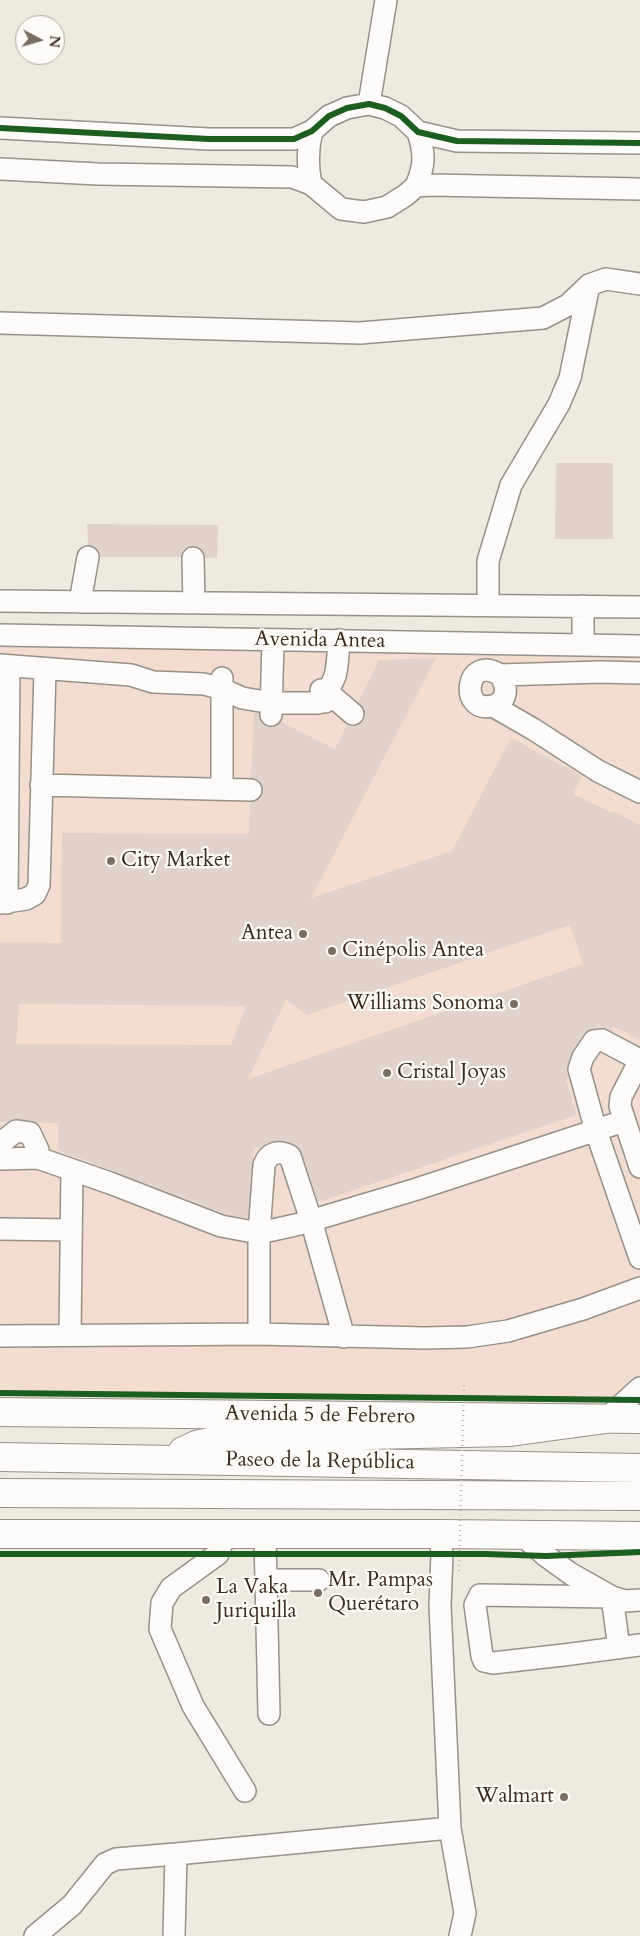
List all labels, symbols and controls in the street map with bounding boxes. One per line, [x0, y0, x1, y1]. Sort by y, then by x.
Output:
north arrow [15, 15, 65, 65]
text: N [44, 34, 65, 49]
street label: Avenida Antea [254, 627, 386, 655]
place label: City Market [121, 848, 230, 874]
marker: City Market [105, 855, 117, 867]
place label: Antea [241, 921, 293, 947]
marker: Antea [297, 928, 309, 940]
place label: Cinépolis Antea [342, 938, 484, 964]
marker: Cinépolis Antea [326, 945, 338, 957]
place label: Williams Sonoma [347, 991, 504, 1017]
marker: Williams Sonoma [508, 998, 520, 1010]
place label: Cristal Joyas [397, 1060, 506, 1086]
marker: Cristal Joyas [381, 1067, 393, 1079]
street label: Avenida 5 de Febrero [225, 1402, 415, 1430]
street label: Paseo de la República [225, 1448, 415, 1476]
place label: Mr. Pampas Querétaro [328, 1568, 433, 1618]
place label: La Vaka Juriquilla [216, 1575, 297, 1625]
marker: Mr. Pampas Querétaro [312, 1587, 324, 1599]
marker: La Vaka Juriquilla [200, 1594, 212, 1606]
place label: Walmart [475, 1784, 554, 1810]
marker: Walmart [558, 1791, 570, 1803]

